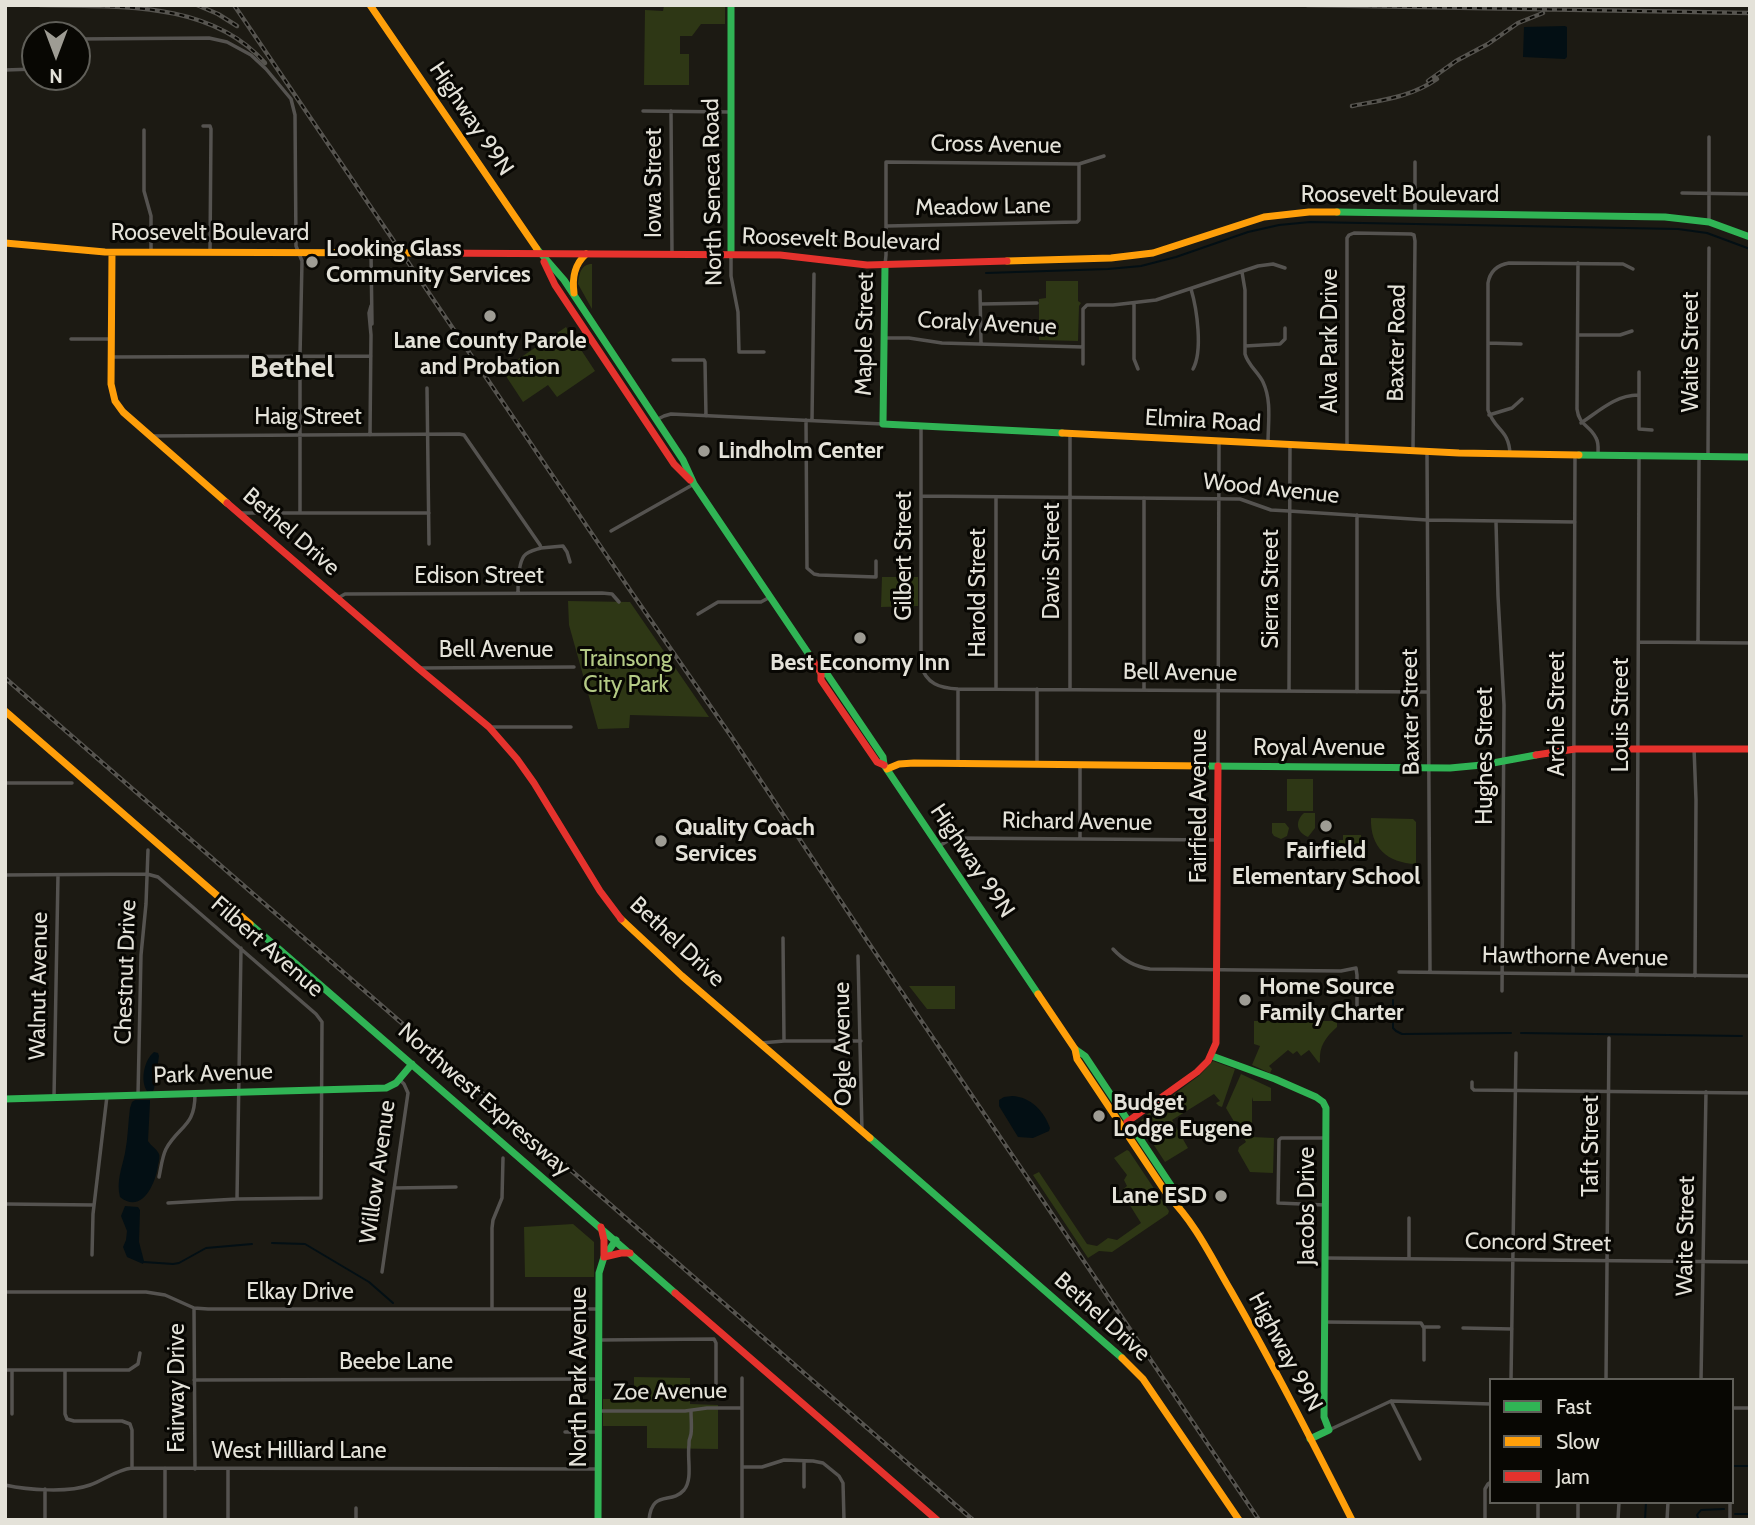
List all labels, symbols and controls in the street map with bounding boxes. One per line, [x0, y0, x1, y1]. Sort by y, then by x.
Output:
north arrow [21, 21, 91, 91]
street label: Highway 99N [423, 57, 519, 181]
text: N [49, 64, 63, 87]
street label: North Seneca Road [698, 98, 728, 286]
street label: Iowa Street [640, 128, 668, 238]
street label: Cross Avenue [930, 130, 1062, 160]
street label: Roosevelt Boulevard [1301, 181, 1499, 209]
street label: Meadow Lane [915, 192, 1051, 222]
street label: Roosevelt Boulevard [111, 219, 309, 247]
street label: Roosevelt Boulevard [741, 223, 941, 257]
place label: Looking Glass Community Services [326, 235, 531, 289]
marker: Looking Glass Community Services [304, 254, 320, 270]
street label: Alva Park Drive [1316, 269, 1344, 413]
street label: Maple Street [850, 272, 880, 396]
street label: Baxter Road [1382, 284, 1412, 402]
street label: Waite Street [1677, 292, 1705, 412]
street label: Coraly Avenue [917, 307, 1057, 341]
marker: Lane County Parole and Probation [482, 308, 498, 324]
place label: Lane County Parole and Probation [393, 327, 587, 381]
district label: Bethel [250, 350, 334, 386]
street label: Haig Street [254, 403, 362, 431]
street label: Elmira Road [1144, 404, 1262, 438]
place label: Lindholm Center [718, 437, 883, 465]
marker: Lindholm Center [696, 443, 712, 459]
street label: Wood Avenue [1201, 468, 1341, 510]
street label: Bethel Drive [237, 482, 345, 582]
street label: Gilbert Street [890, 491, 918, 621]
street label: Davis Street [1038, 502, 1066, 620]
street label: Harold Street [964, 528, 992, 658]
street label: Sierra Street [1257, 529, 1285, 649]
street label: Edison Street [414, 562, 544, 590]
marker: Best Economy Inn [852, 630, 868, 646]
street label: Bell Avenue [439, 636, 553, 664]
park label: Trainsong City Park [580, 645, 672, 699]
street label: Baxter Street [1396, 648, 1426, 776]
place label: Best Economy Inn [770, 649, 950, 677]
street label: Archie Street [1543, 652, 1571, 776]
street label: Bell Avenue [1123, 658, 1237, 688]
street label: Louis Street [1607, 658, 1635, 772]
street label: Hughes Street [1471, 687, 1499, 825]
street label: Fairfield Avenue [1185, 729, 1213, 883]
street label: Royal Avenue [1253, 734, 1385, 762]
street label: Highway 99N [924, 799, 1020, 923]
street label: Richard Avenue [1002, 807, 1152, 837]
place label: Quality Coach Services [675, 814, 815, 868]
marker: Fairfield Elementary School [1318, 818, 1334, 834]
marker: Quality Coach Services [653, 833, 669, 849]
place label: Fairfield Elementary School [1232, 837, 1420, 891]
street label: Filbert Avenue [205, 891, 329, 1003]
street label: Bethel Drive [624, 891, 730, 993]
street label: Chestnut Drive [110, 899, 142, 1045]
street label: Walnut Avenue [24, 912, 54, 1060]
street label: Hawthorne Avenue [1482, 942, 1668, 972]
place label: Home Source Family Charter [1259, 973, 1404, 1027]
street label: Ogle Avenue [828, 982, 858, 1106]
marker: Home Source Family Charter [1237, 992, 1253, 1008]
street label: Northwest Expressway [392, 1018, 576, 1182]
street label: Park Avenue [153, 1058, 273, 1090]
place label: Budget Lodge Eugene [1113, 1089, 1252, 1143]
street label: Taft Street [1577, 1095, 1605, 1197]
street label: Willow Avenue [354, 1098, 402, 1246]
marker: Budget Lodge Eugene [1091, 1108, 1107, 1124]
street label: Jacobs Drive [1293, 1147, 1321, 1265]
street label: Waite Street [1671, 1176, 1701, 1296]
place label: Lane ESD [1111, 1182, 1207, 1210]
marker: Lane ESD [1213, 1188, 1229, 1204]
street label: Concord Street [1465, 1228, 1611, 1258]
street label: Bethel Drive [1048, 1267, 1156, 1367]
street label: Elkay Drive [246, 1278, 354, 1306]
street label: North Park Avenue [565, 1287, 593, 1467]
street label: Highway 99N [1242, 1288, 1328, 1416]
street label: Fairway Drive [163, 1323, 191, 1453]
street label: Beebe Lane [339, 1348, 453, 1376]
street label: Zoe Avenue [613, 1377, 727, 1407]
legend [1489, 1378, 1734, 1504]
text: Fast [1556, 1394, 1592, 1419]
text: Slow [1556, 1429, 1600, 1454]
street label: West Hilliard Lane [212, 1437, 386, 1465]
text: Jam [1556, 1464, 1590, 1489]

